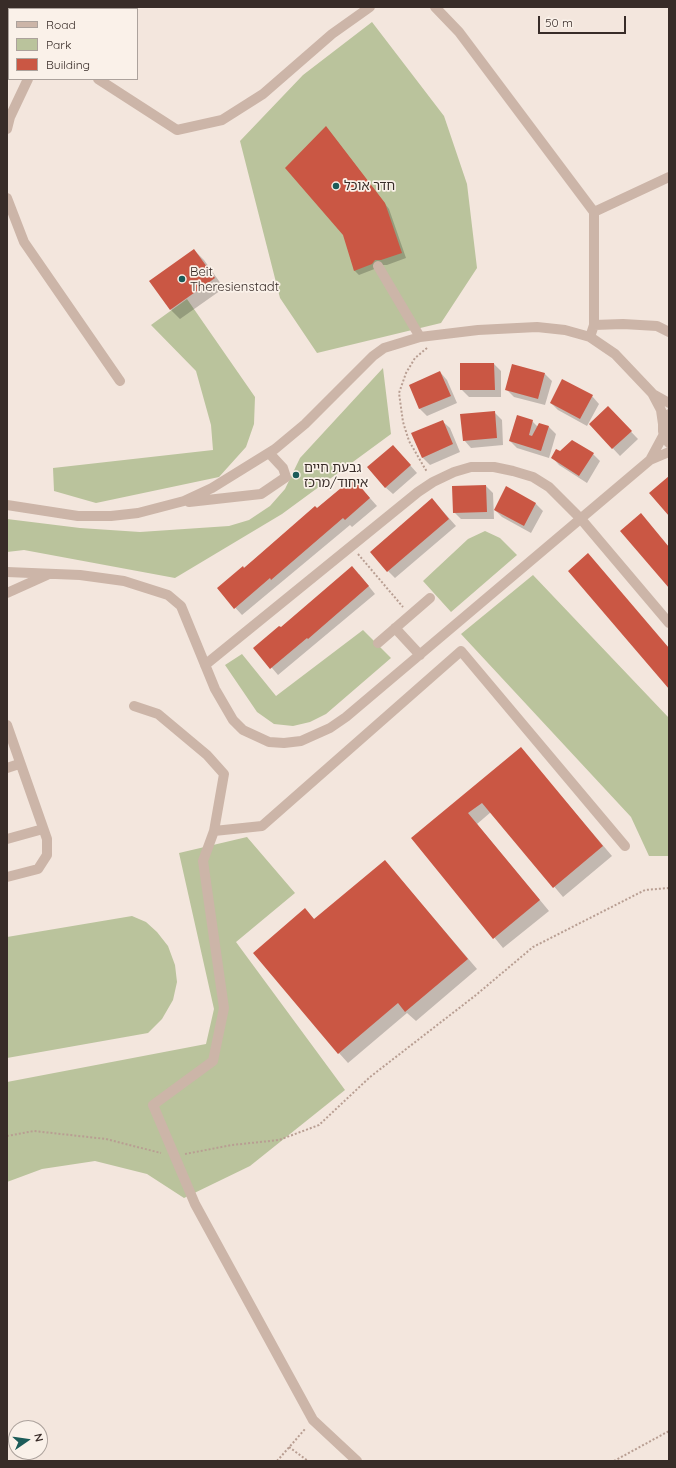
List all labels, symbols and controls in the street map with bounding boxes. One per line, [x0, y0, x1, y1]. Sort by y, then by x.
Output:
legend [8, 8, 138, 80]
scale bar [540, 8, 628, 34]
text: 50 m [545, 15, 573, 30]
text: Road [46, 17, 76, 32]
text: Park [46, 37, 71, 52]
text: Building [46, 57, 90, 72]
place label: חדר אוכל [344, 178, 395, 194]
marker: חדר אוכל [331, 181, 341, 191]
place label: Beit Theresienstadt [190, 264, 279, 295]
marker: Beit Theresienstadt [177, 274, 187, 284]
place label: גבעת חיים איחוד/מרכז [304, 460, 368, 491]
marker: גבעת חיים איחוד/מרכז [291, 470, 301, 480]
north arrow [8, 1420, 48, 1460]
text: N [31, 1432, 46, 1443]

